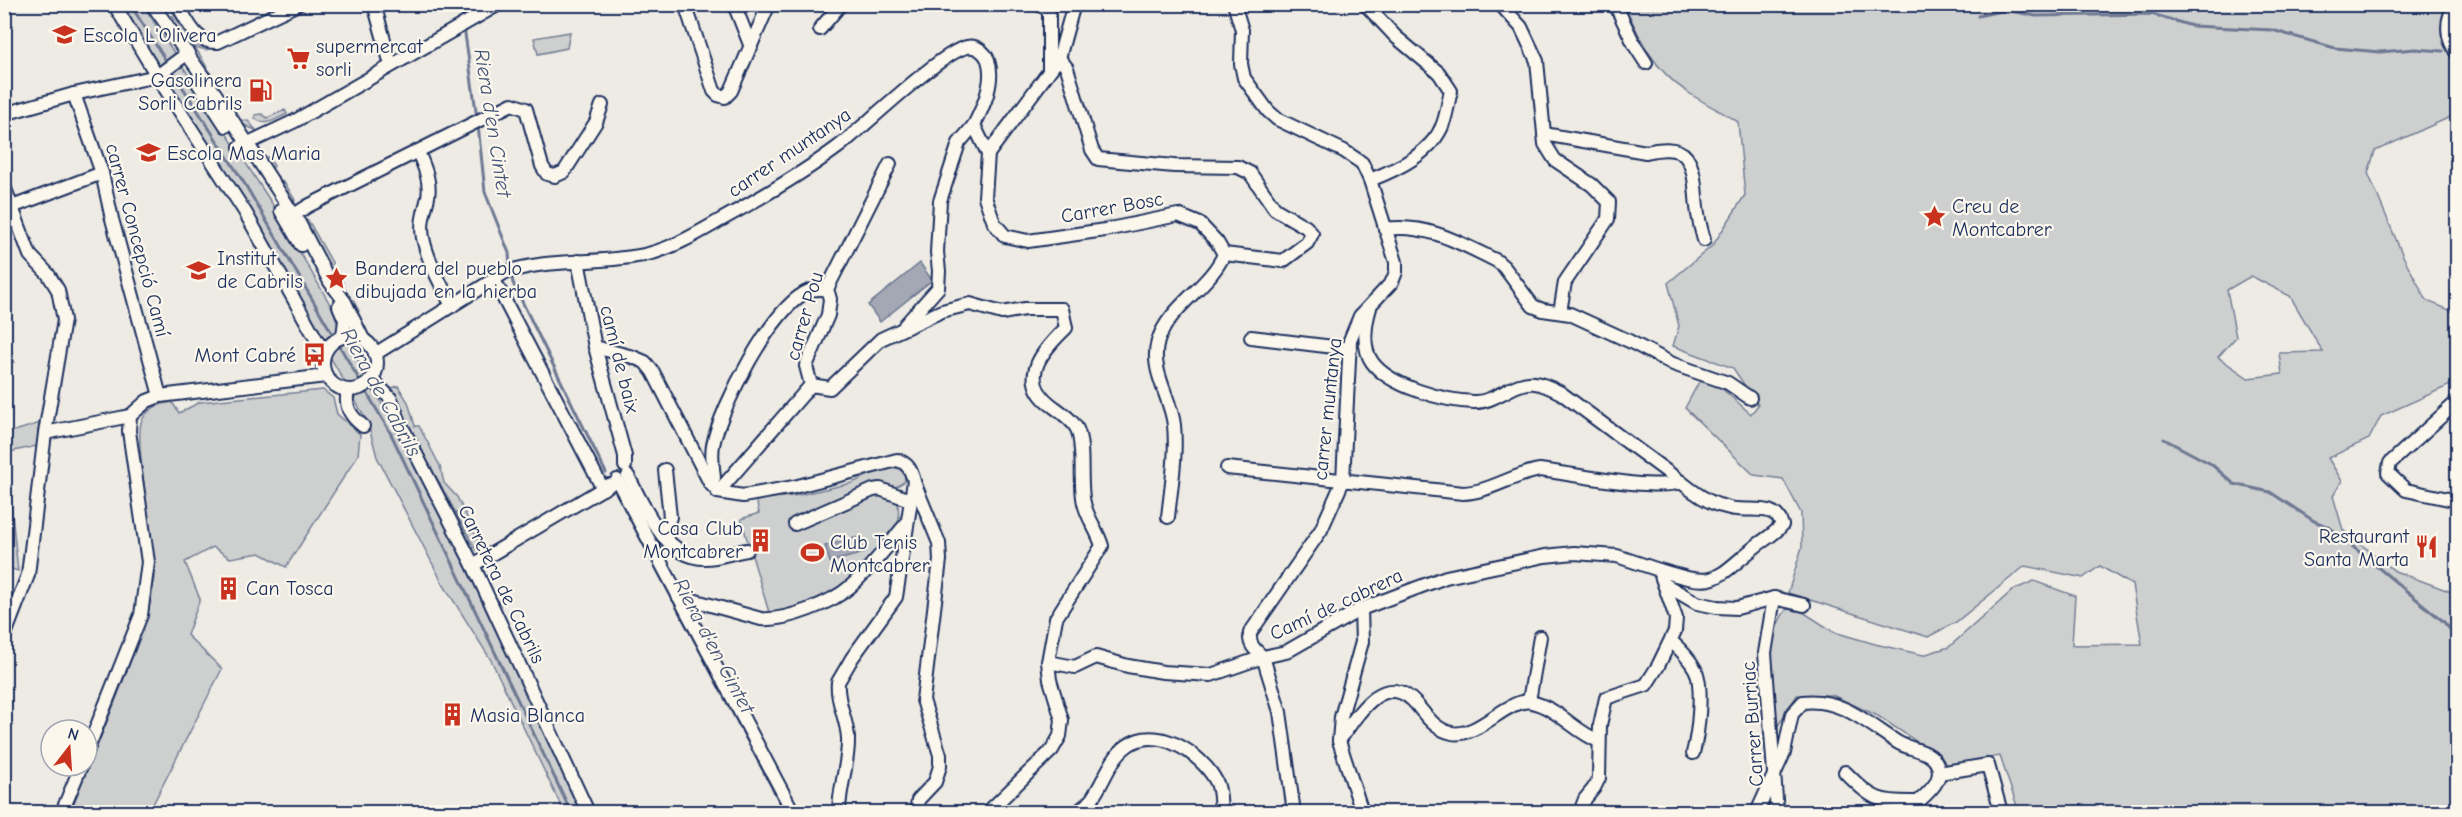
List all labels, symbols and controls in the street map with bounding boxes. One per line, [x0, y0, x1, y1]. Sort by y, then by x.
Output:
school or university icon: Escola L'Olivera [52, 22, 78, 48]
place label: Escola L'Olivera [83, 24, 216, 47]
place label: supermercat sorli [316, 35, 424, 81]
supermarket icon: supermercat sorli [285, 45, 311, 71]
water label: Riera d'en Cintet [469, 47, 517, 200]
place label: Gasolinera Sorli Cabrils [138, 69, 242, 115]
fuel station icon: Gasolinera Sorli Cabrils [247, 78, 273, 104]
street label: carrer muntanya [723, 103, 855, 202]
school or university icon: Escola Mas Maria [136, 140, 162, 166]
street label: carrer Concepció Camí [101, 141, 175, 340]
place label: Escola Mas Maria [167, 142, 321, 165]
street label: Carrer Bosc [1059, 187, 1165, 228]
place label: Creu de Montcabrer [1952, 195, 2052, 241]
place icon: Creu de Montcabrer [1921, 204, 1947, 230]
place label: Institut de Cabrils [217, 247, 303, 293]
school or university icon: Institut de Cabrils [186, 257, 212, 283]
place label: Bandera del pueblo dibujada en la hierba [355, 257, 537, 303]
place icon: Bandera del pueblo dibujada en la hierba [324, 266, 350, 292]
street label: carrer Pou [781, 269, 828, 363]
street label: camí de baix [595, 303, 644, 416]
water label: Riera de Cabrils [336, 323, 426, 461]
street label: carrer muntanya [1309, 337, 1346, 482]
bus stop icon: Mont Cabré [301, 342, 327, 368]
place label: Mont Cabré [195, 344, 296, 367]
street label: Carretera de Cabrils [453, 501, 550, 667]
place label: Casa Club Montcabrer [643, 517, 743, 563]
place label: Restaurant Santa Marta [2304, 525, 2410, 571]
building icon: Casa Club Montcabrer [748, 527, 774, 553]
place label: Club Tenis Montcabrer [830, 531, 930, 577]
restaurant icon: Restaurant Santa Marta [2414, 534, 2440, 560]
sports icon: Club Tenis Montcabrer [799, 540, 825, 566]
street label: Camí de cabrera [1266, 564, 1406, 645]
water label: Riera d'en Cintet [668, 574, 760, 719]
building icon: Can Tosca [215, 575, 241, 601]
place label: Can Tosca [246, 577, 334, 600]
street label: Carrer Burriac [1737, 660, 1768, 787]
building icon: Masia Blanca [439, 702, 465, 728]
place label: Masia Blanca [470, 704, 585, 727]
north arrow [39, 718, 99, 778]
text: N [65, 724, 81, 745]

